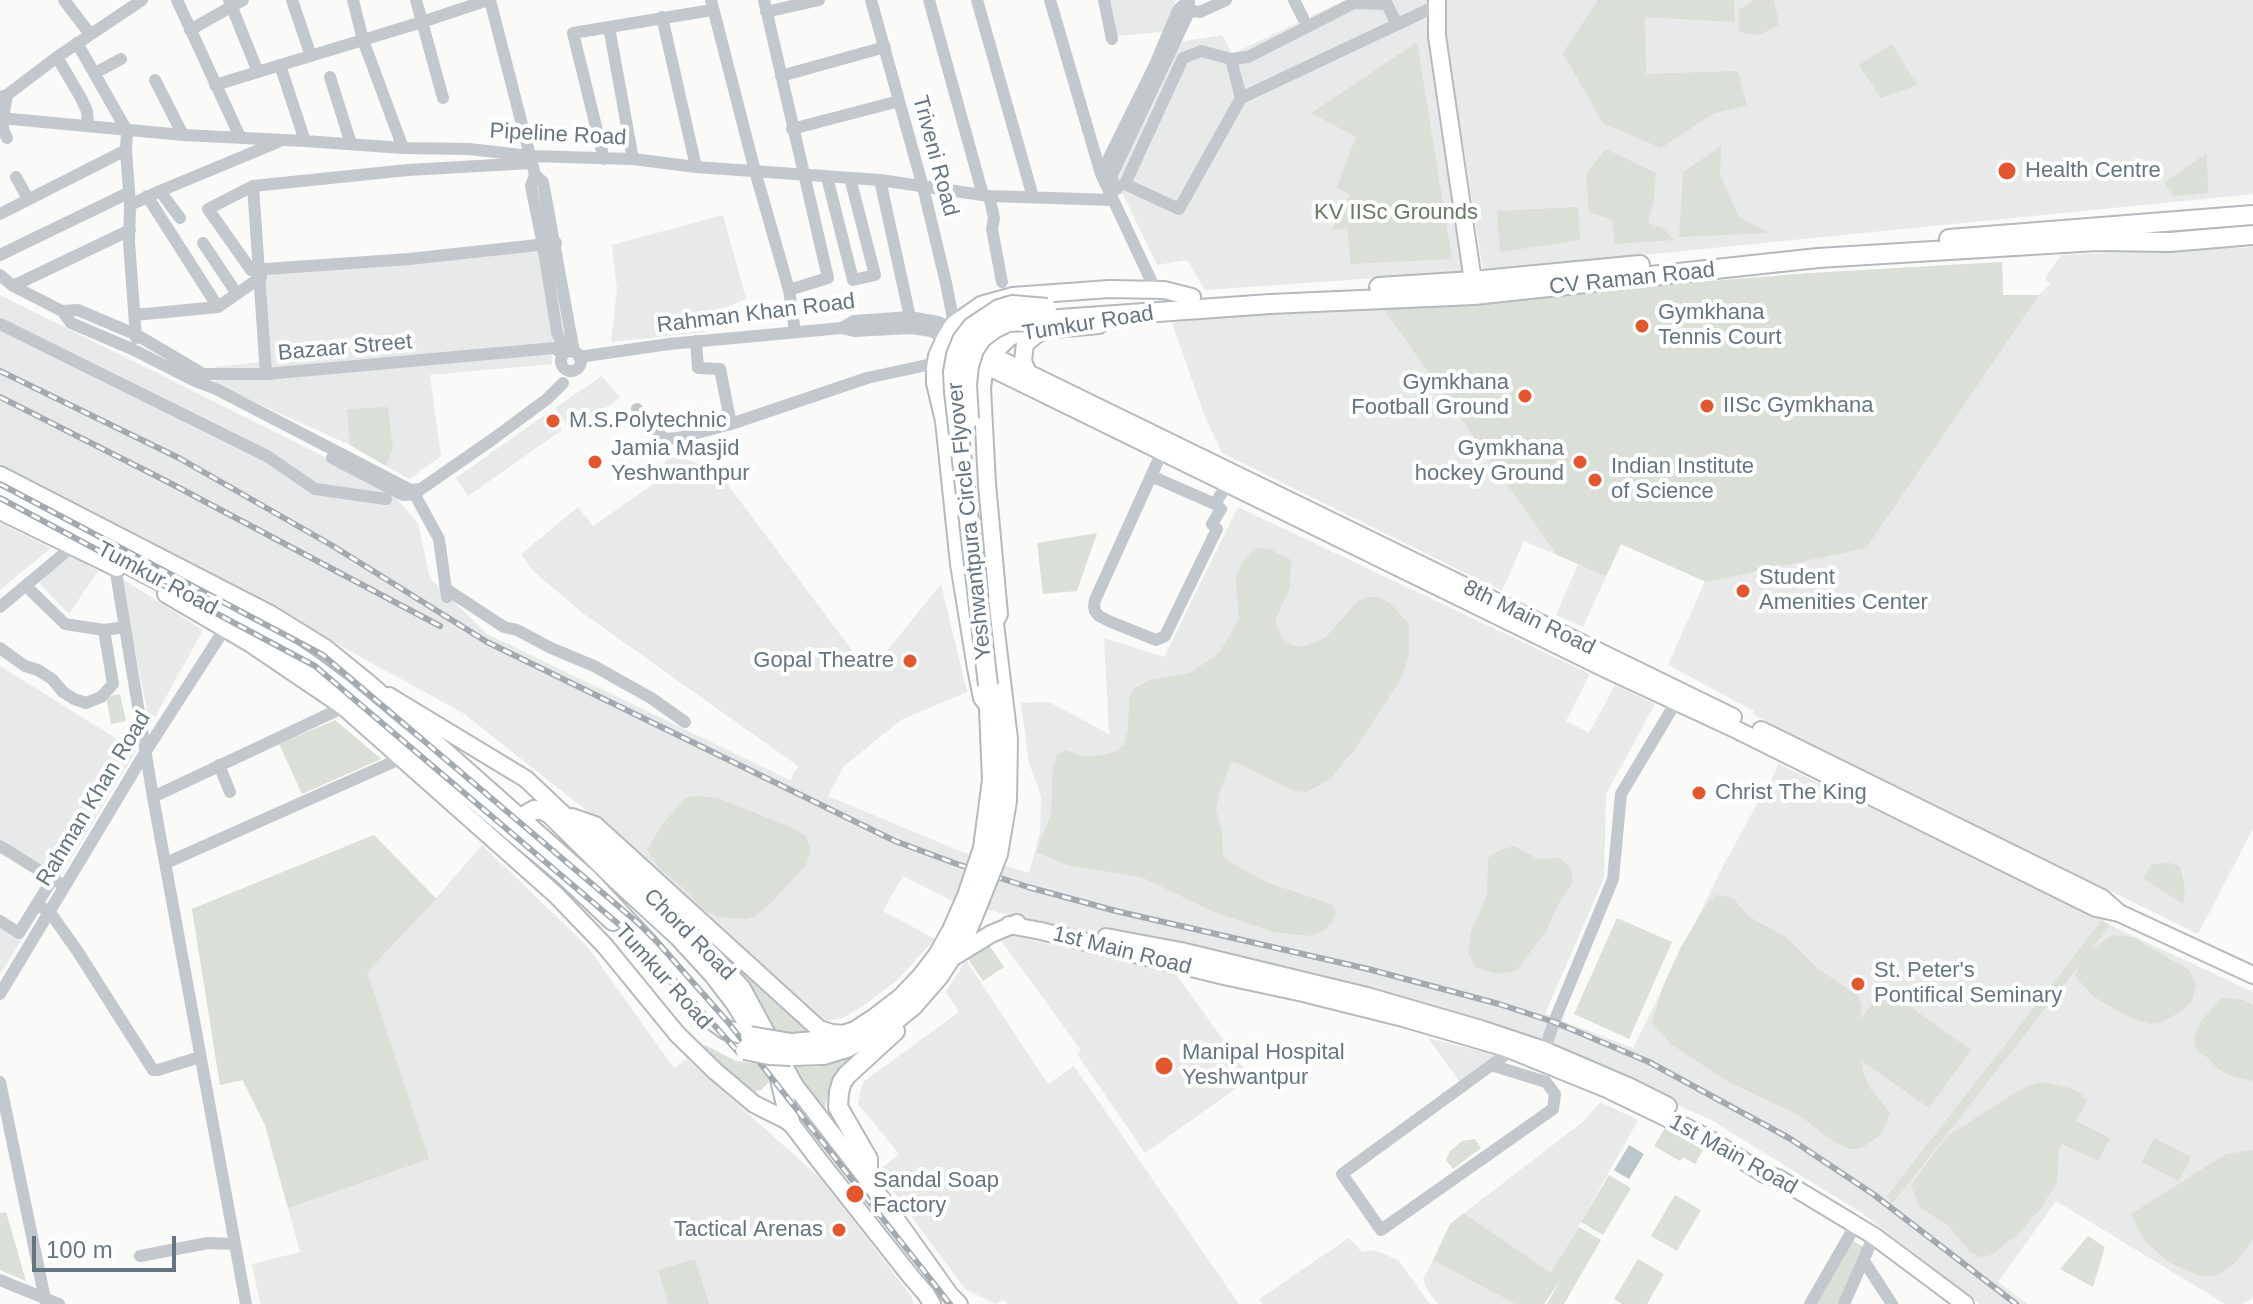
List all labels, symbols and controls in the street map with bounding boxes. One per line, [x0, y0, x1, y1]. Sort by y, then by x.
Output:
street label: Triveni Road [906, 93, 964, 219]
street label: Pipeline Road [489, 118, 627, 152]
place label: Health Centre [2025, 158, 2161, 184]
marker: Health Centre [1996, 160, 2018, 182]
park label: KV IISc Grounds [1314, 200, 1478, 226]
street label: CV Raman Road [1548, 257, 1716, 301]
street label: Rahman Khan Road [655, 289, 857, 339]
place label: Gymkhana Tennis Court [1658, 300, 1782, 352]
street label: Tumkur Road [1021, 301, 1155, 347]
marker: Gymkhana Tennis Court [1633, 317, 1651, 335]
street label: Bazaar Street [277, 329, 413, 367]
place label: Gymkhana Football Ground [1351, 370, 1509, 422]
street label: Yeshwantpura Circle Flyover [942, 381, 998, 661]
marker: Gymkhana Football Ground [1516, 387, 1534, 405]
place label: IISc Gymkhana [1723, 393, 1873, 419]
marker: IISc Gymkhana [1698, 397, 1716, 415]
place label: M.S.Polytechnic [569, 408, 727, 434]
marker: M.S.Polytechnic [544, 412, 562, 430]
place label: Jamia Masjid Yeshwanthpur [611, 436, 750, 488]
place label: Gymkhana hockey Ground [1415, 436, 1564, 488]
marker: Jamia Masjid Yeshwanthpur [586, 453, 604, 471]
marker: Gymkhana hockey Ground [1571, 453, 1589, 471]
place label: Indian Institute of Science [1611, 454, 1754, 506]
marker: Indian Institute of Science [1586, 471, 1604, 489]
street label: Tumkur Road [92, 536, 222, 622]
place label: Student Amenities Center [1759, 565, 1928, 616]
street label: 8th Main Road [1459, 575, 1599, 661]
marker: Student Amenities Center [1734, 582, 1752, 600]
place label: Gopal Theatre [753, 648, 894, 674]
marker: Gopal Theatre [901, 652, 919, 670]
street label: Rahman Khan Road [31, 707, 157, 891]
place label: Christ The King [1715, 780, 1867, 806]
marker: Christ The King [1690, 784, 1708, 802]
street label: Chord Road [638, 884, 740, 986]
street label: Tumkur Road [609, 919, 717, 1035]
street label: 1st Main Road [1050, 921, 1194, 981]
place label: St. Peter's Pontifical Seminary [1874, 958, 2062, 1010]
marker: St. Peter's Pontifical Seminary [1849, 975, 1867, 993]
place label: Manipal Hospital Yeshwantpur [1182, 1040, 1345, 1092]
marker: Manipal Hospital Yeshwantpur [1153, 1055, 1175, 1077]
street label: 1st Main Road [1665, 1109, 1801, 1201]
place label: Sandal Soap Factory [873, 1168, 999, 1220]
marker: Sandal Soap Factory [844, 1183, 866, 1205]
place label: Tactical Arenas [674, 1217, 823, 1243]
scale bar [36, 1220, 180, 1270]
marker: Tactical Arenas [830, 1221, 848, 1239]
text: 100 m [46, 1236, 113, 1263]

